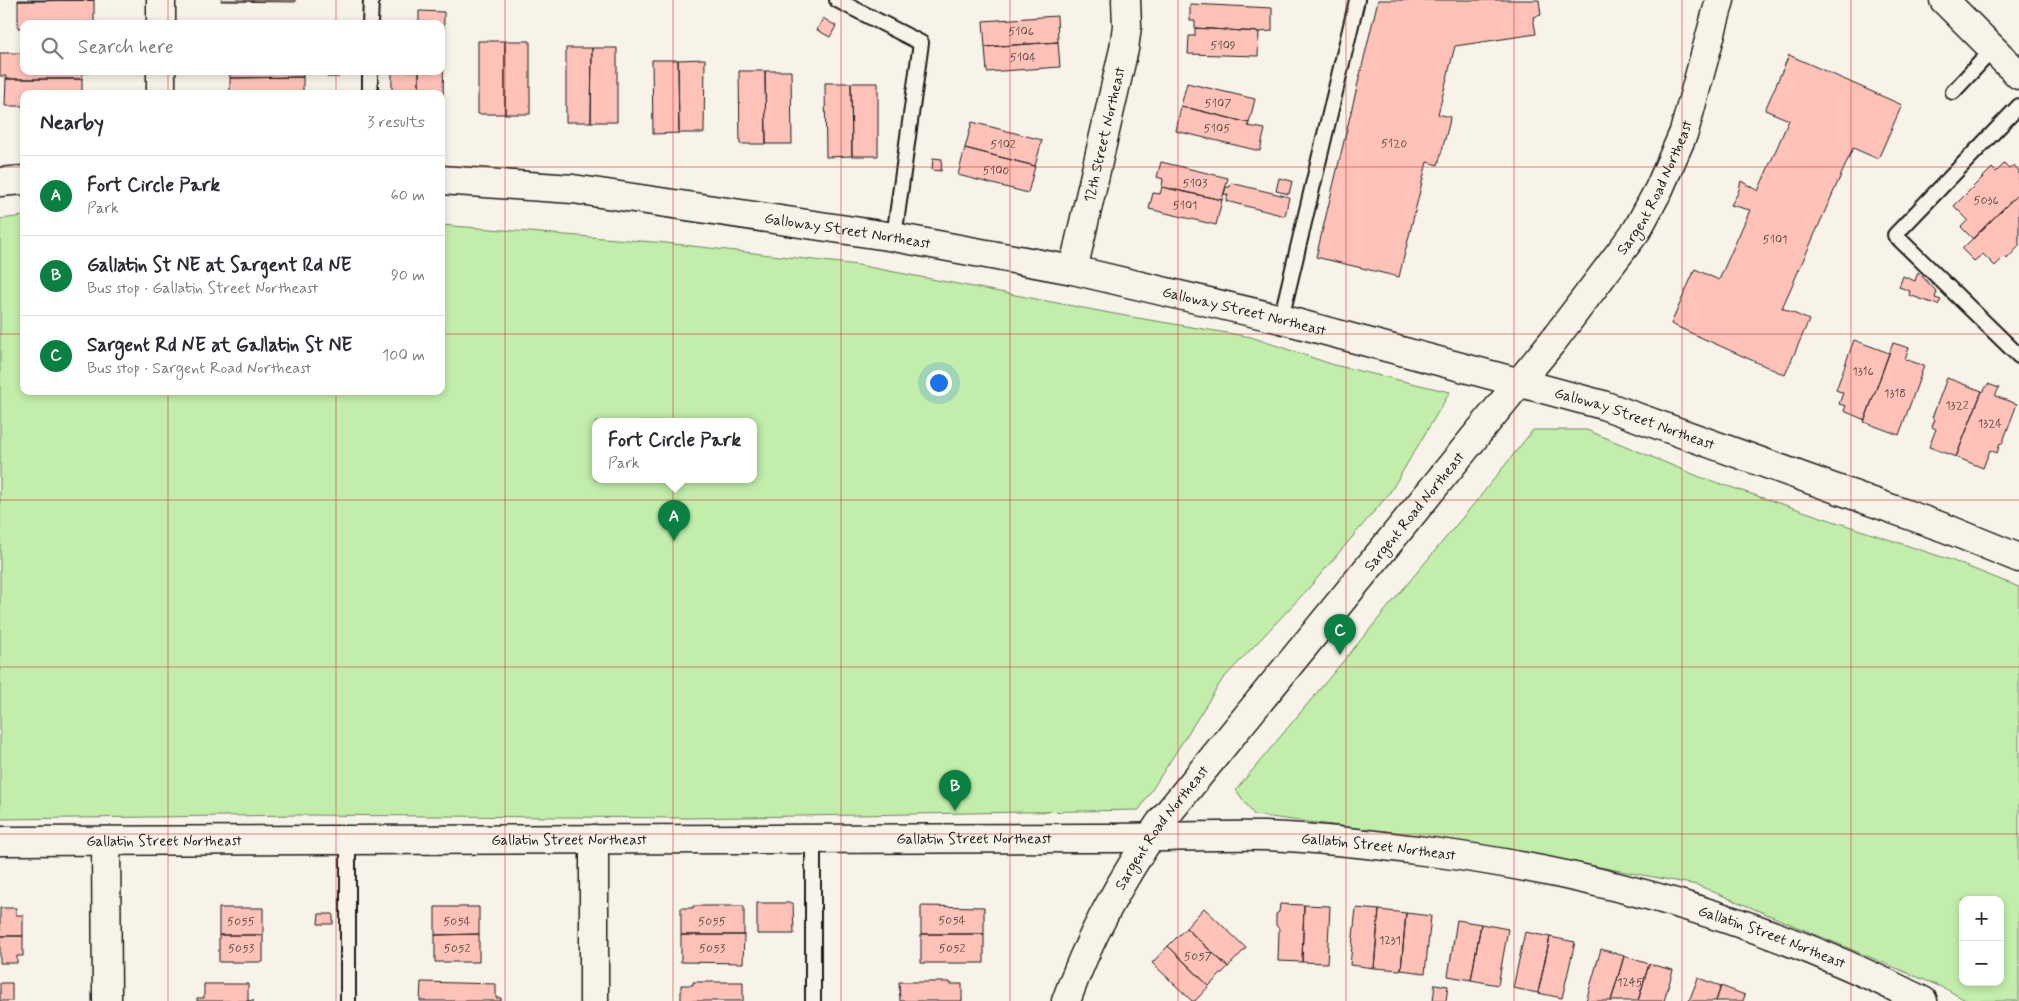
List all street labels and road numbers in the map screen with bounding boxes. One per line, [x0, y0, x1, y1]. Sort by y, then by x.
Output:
street label: 12th Street Northeast [1080, 64, 1131, 205]
street label: Sargent Road Northeast [1613, 118, 1698, 259]
street label: Galloway Street Northeast [763, 209, 933, 255]
street label: Galloway Street Northeast [1160, 282, 1329, 342]
street label: Galloway Street Northeast [1552, 383, 1718, 456]
street label: Sargent Road Northeast [1360, 447, 1470, 576]
street label: Sargent Road Northeast [1111, 761, 1214, 894]
street label: Gallatin Street Northeast [896, 829, 1053, 850]
street label: Gallatin Street Northeast [1300, 829, 1458, 866]
street label: Gallatin Street Northeast [491, 830, 648, 851]
street label: Gallatin Street Northeast [86, 831, 243, 852]
street label: Gallatin Street Northeast [1695, 901, 1849, 974]

